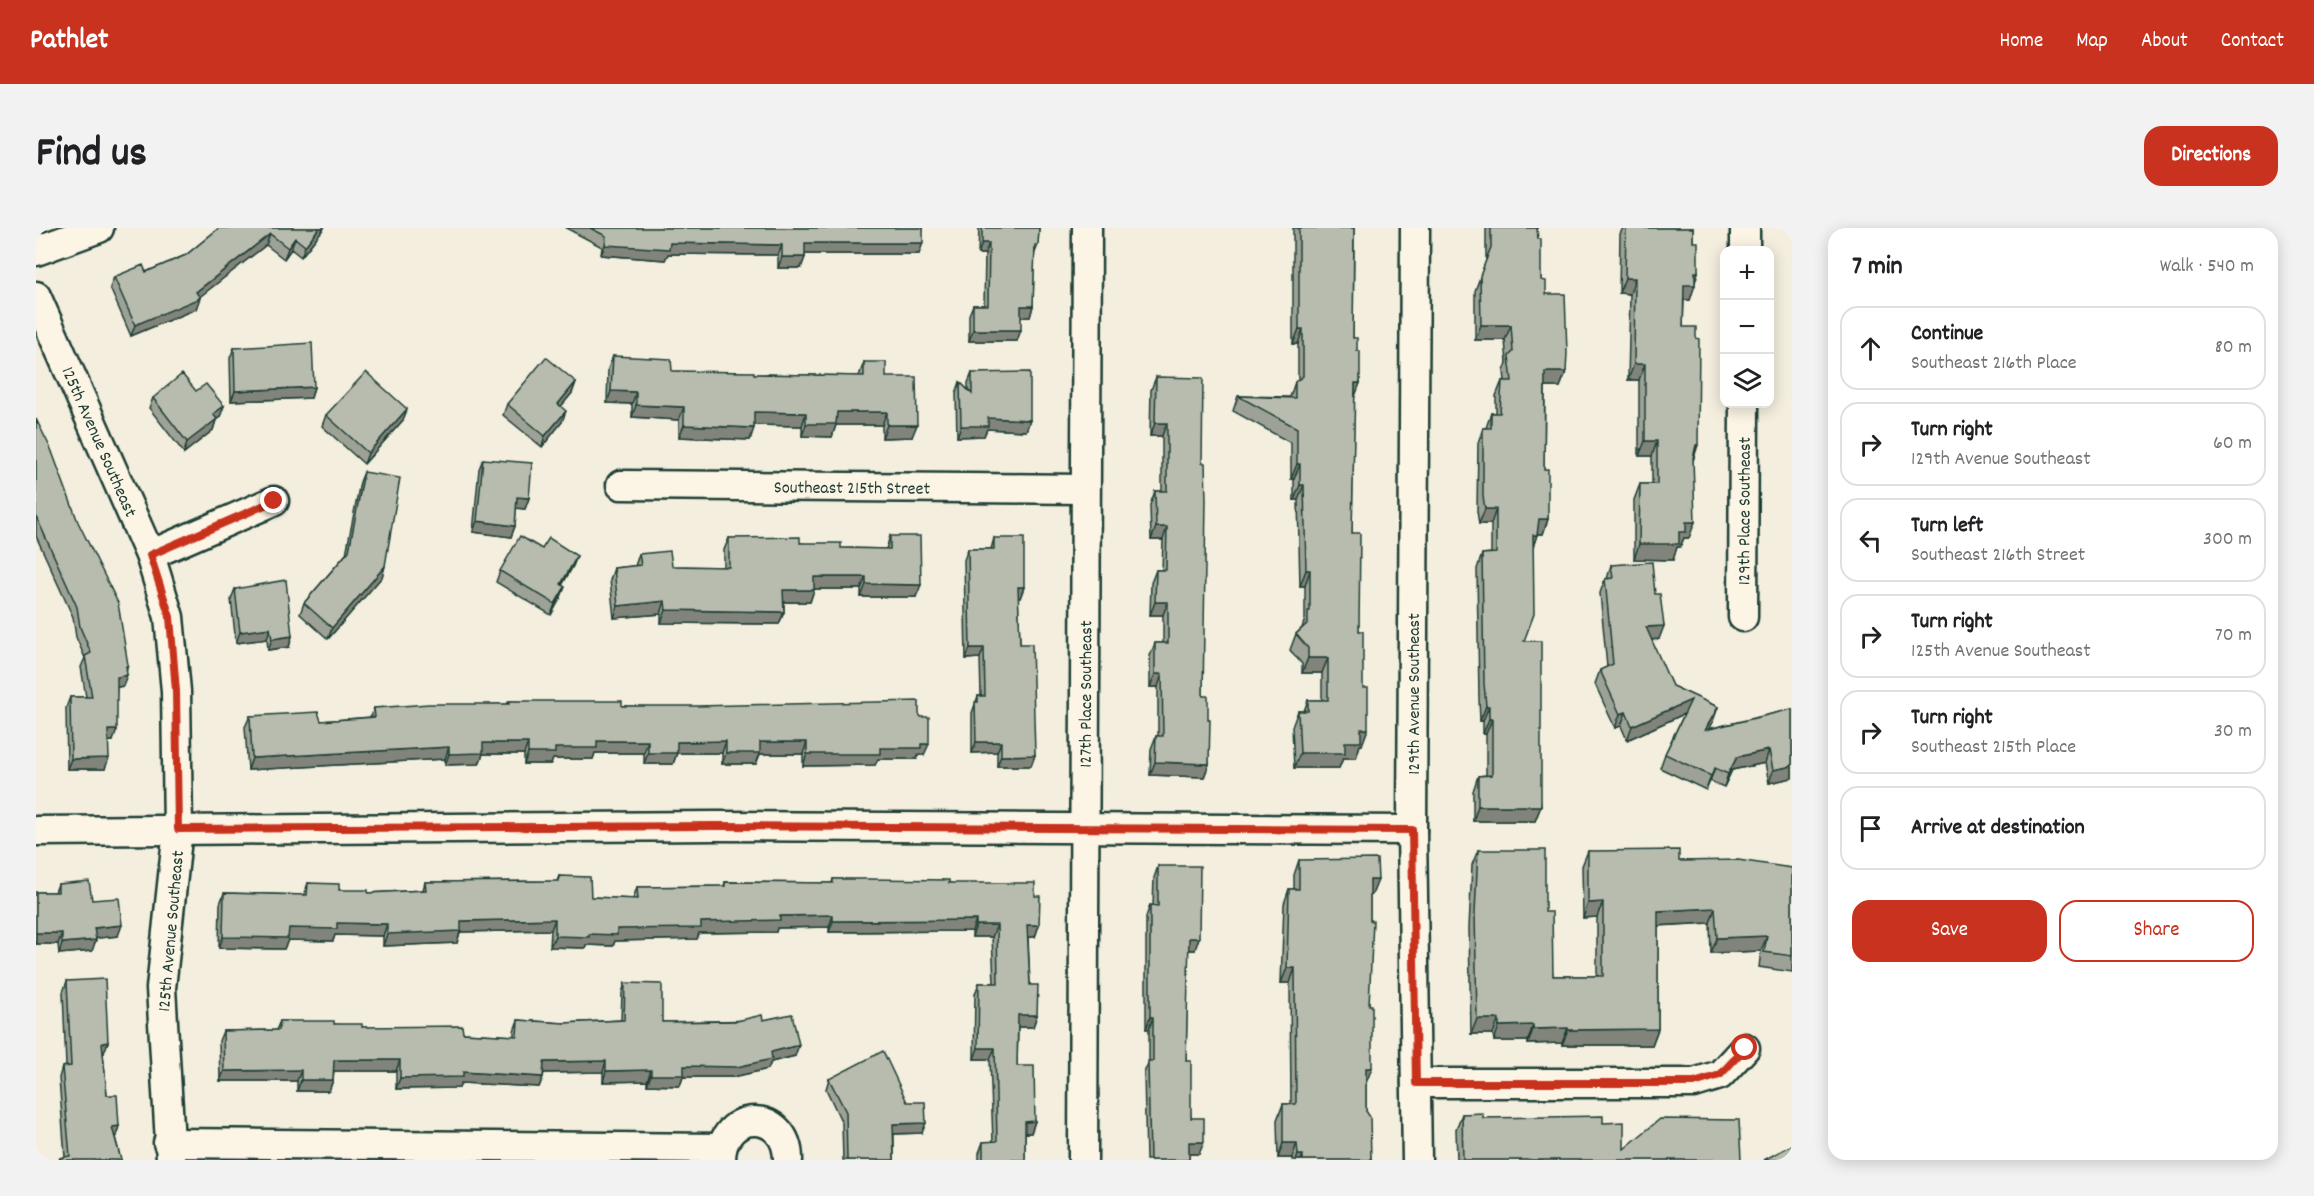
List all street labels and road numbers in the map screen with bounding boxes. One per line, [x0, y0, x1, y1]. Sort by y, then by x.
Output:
street label: 125th Avenue Southeast [54, 363, 142, 522]
street label: 129th Place Southeast [1733, 436, 1759, 585]
street label: Southeast 215th Street [774, 476, 931, 503]
street label: 129th Avenue Southeast [1403, 613, 1428, 775]
street label: 127th Place Southeast [1075, 620, 1100, 768]
street label: 125th Avenue Southeast [153, 849, 192, 1013]

